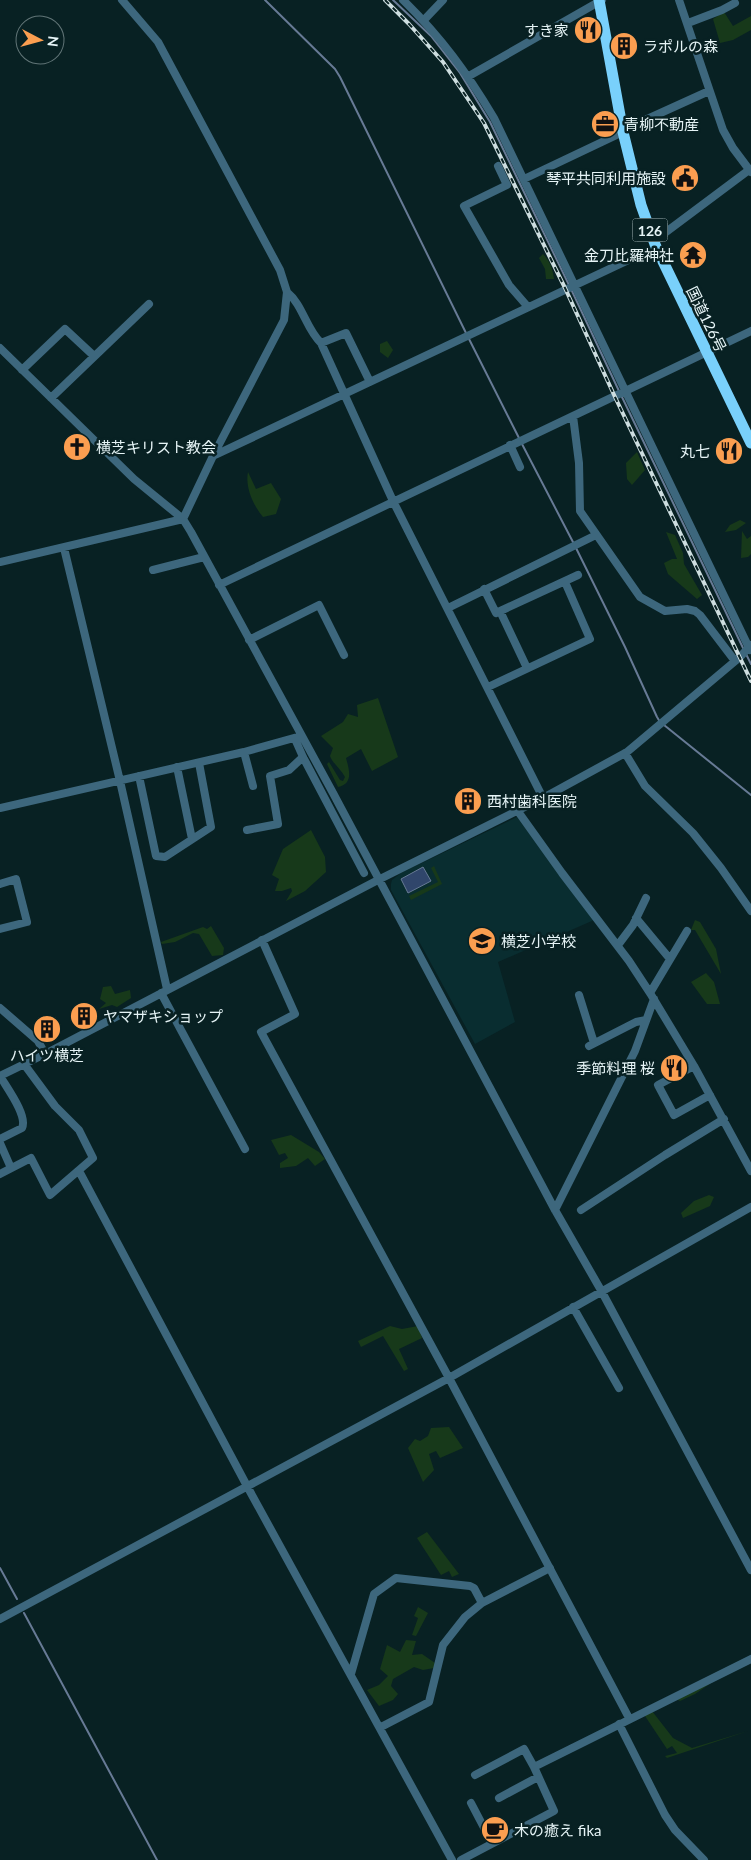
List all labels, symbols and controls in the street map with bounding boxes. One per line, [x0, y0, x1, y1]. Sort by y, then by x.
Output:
north arrow [15, 15, 65, 65]
restaurant icon: すき家 [573, 15, 603, 45]
place label: すき家 [524, 21, 569, 39]
building icon: ラポルの森 [609, 31, 639, 61]
text: N [44, 35, 62, 48]
place label: ラポルの森 [643, 37, 718, 55]
office icon: 青柳不動産 [590, 109, 620, 139]
place label: 青柳不動産 [624, 115, 699, 133]
public building icon: 琴平共同利用施設 [670, 163, 700, 193]
place label: 琴平共同利用施設 [546, 169, 666, 187]
road number: 126 [632, 218, 668, 242]
temple icon: 金刀比羅神社 [678, 240, 708, 270]
place label: 金刀比羅神社 [584, 246, 674, 264]
street label: 国道126号 [683, 283, 731, 355]
church icon: 横芝キリスト教会 [62, 432, 92, 462]
restaurant icon: 丸七 [714, 436, 744, 466]
place label: 横芝キリスト教会 [96, 438, 216, 456]
place label: 丸七 [680, 442, 710, 460]
building icon: 西村歯科医院 [453, 786, 483, 816]
place label: 西村歯科医院 [487, 792, 577, 810]
school or university icon: 横芝小学校 [467, 926, 497, 956]
place label: 横芝小学校 [501, 932, 576, 950]
building icon: ヤマザキショップ [69, 1001, 99, 1031]
place label: ヤマザキショップ [103, 1007, 223, 1025]
building icon: ハイツ横芝 [32, 1014, 62, 1044]
place label: ハイツ横芝 [10, 1046, 84, 1064]
restaurant icon: 季節料理 桜 [659, 1053, 689, 1083]
place label: 季節料理 桜 [576, 1059, 655, 1077]
cafe icon: 木の癒え fika [480, 1815, 510, 1845]
place label: 木の癒え fika [514, 1821, 602, 1839]

